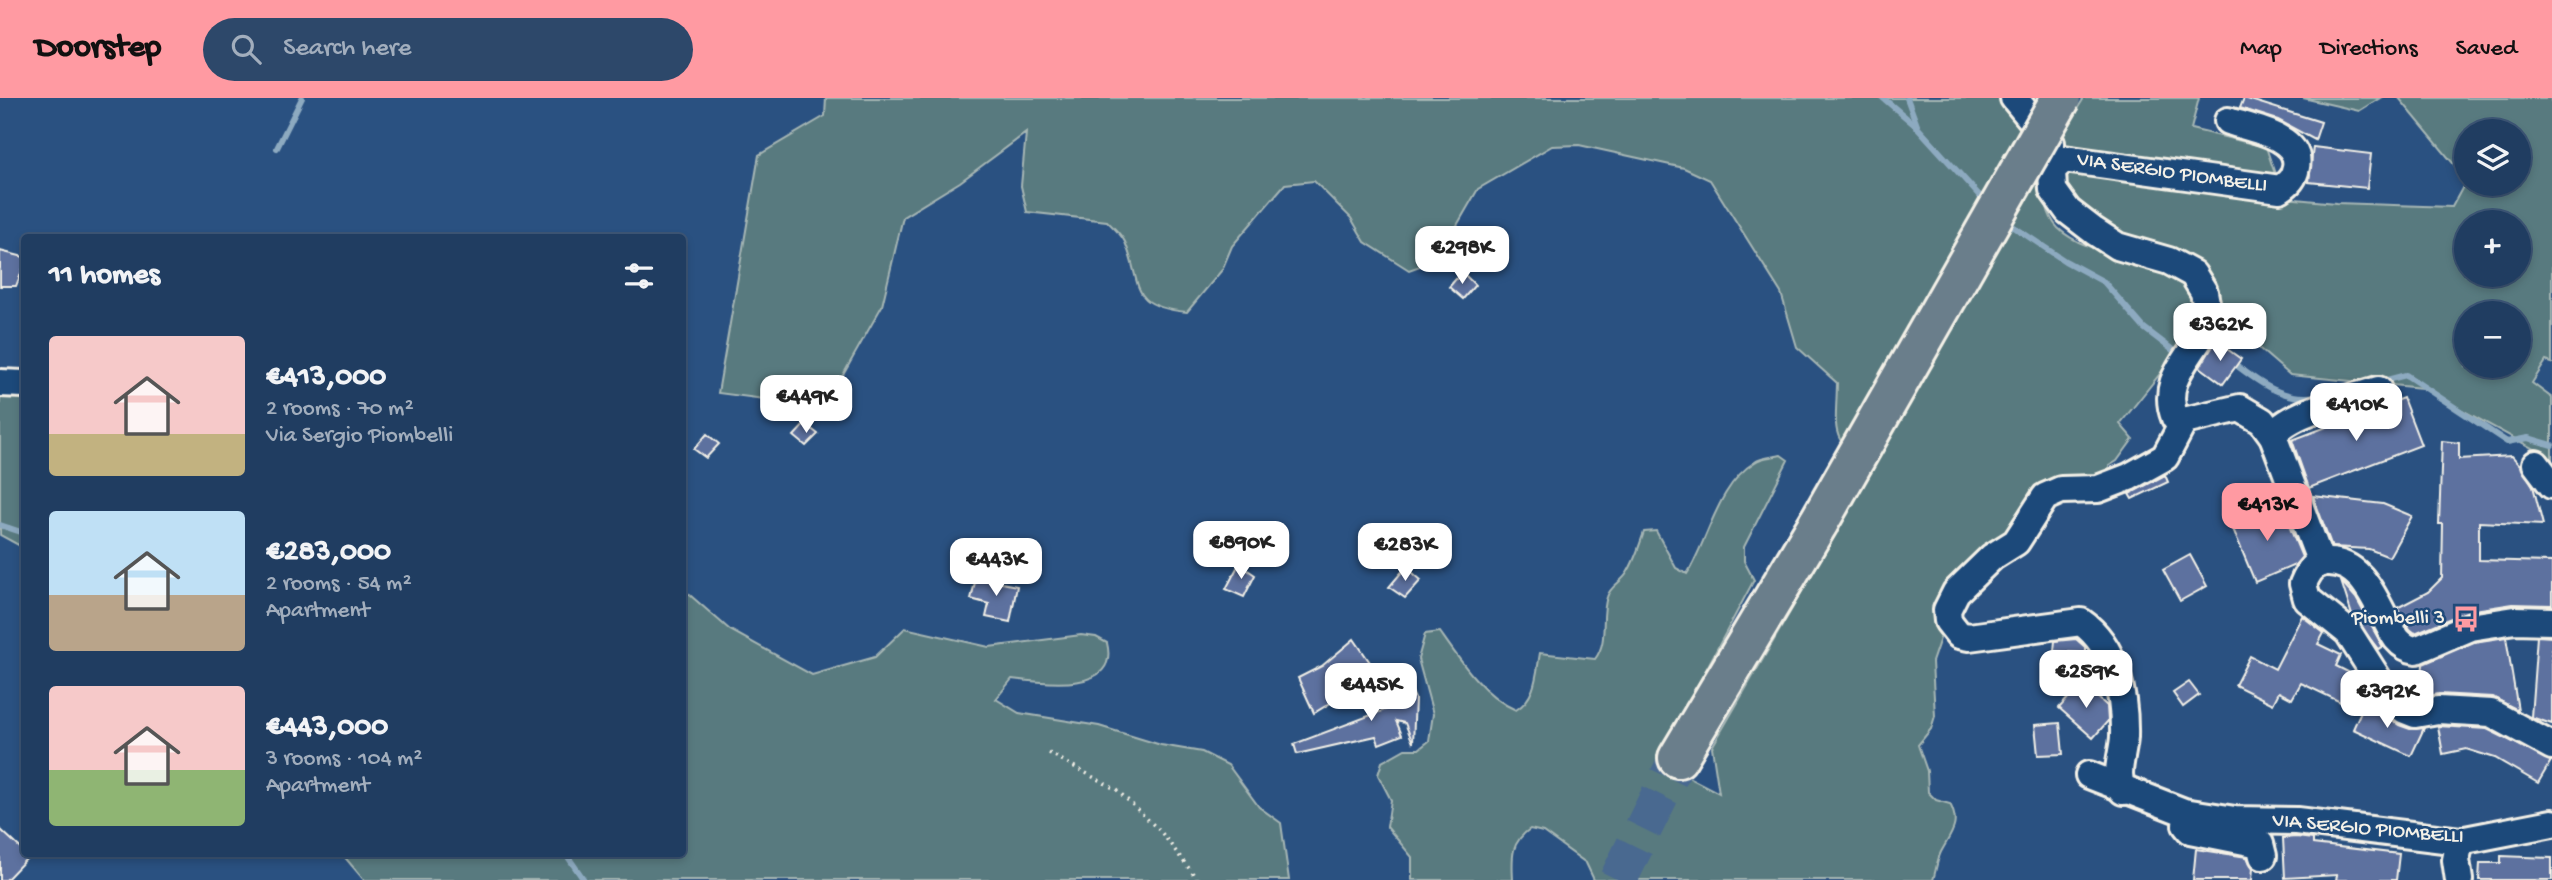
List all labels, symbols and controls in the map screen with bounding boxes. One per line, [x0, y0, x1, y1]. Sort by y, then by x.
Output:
search box [203, 18, 693, 81]
text: Doorstep [35, 30, 161, 68]
icon: search [227, 30, 265, 68]
text: Search here [283, 34, 411, 65]
text: Map [2240, 35, 2282, 64]
text: Directions [2320, 35, 2418, 64]
text: Saved [2456, 35, 2517, 64]
map controls [2454, 119, 2531, 378]
button: layers [2454, 119, 2531, 196]
street label: VIA SERGIO PIOMBELLI [2074, 148, 2269, 200]
button: + [2454, 210, 2531, 287]
pin: €298K [1413, 226, 1511, 286]
text: €298K [1431, 235, 1493, 262]
icon: filters [620, 257, 658, 295]
text: 11 homes [49, 259, 160, 294]
button: − [2454, 301, 2531, 378]
pin: €362K [2171, 303, 2269, 363]
text: €362K [2189, 312, 2251, 339]
text: €413,000 [266, 361, 386, 396]
icon: home [105, 364, 189, 448]
pin: €449K [757, 376, 855, 435]
text: €449K [776, 384, 836, 411]
pin: €410K [2307, 384, 2405, 443]
text: €410K [2326, 392, 2386, 419]
text: 2 rooms · 70 m² [266, 396, 414, 423]
text: Via Sergio Piombelli [266, 423, 453, 450]
pin: €413K [2218, 484, 2316, 543]
text: €413K [2238, 492, 2296, 519]
pin: €890K [1192, 522, 1290, 581]
pin: €283K [1356, 524, 1454, 583]
text: €890K [1209, 530, 1273, 557]
text: €283K [1374, 532, 1436, 559]
text: €283,000 [266, 536, 391, 571]
pin: €443K [947, 538, 1045, 598]
icon: home [105, 539, 189, 623]
text: €443K [966, 547, 1026, 574]
text: 2 rooms · 54 m² [266, 571, 412, 598]
text: Apartment [266, 598, 370, 625]
bus stop icon: Piombelli 3 [2451, 604, 2481, 634]
place label: Piombelli 3 [2350, 607, 2445, 632]
pin: €259K [2037, 650, 2135, 710]
text: €259K [2055, 659, 2117, 686]
pin: €445K [1322, 664, 1420, 723]
pin: €392K [2338, 670, 2436, 730]
text: €445K [1341, 672, 1401, 699]
text: €392K [2356, 679, 2418, 706]
text: €443,000 [266, 711, 388, 746]
icon: home [105, 714, 189, 798]
text: 3 rooms · 104 m² [266, 746, 422, 773]
text: Apartment [266, 773, 370, 800]
street label: VIA SERGIO PIOMBELLI [2270, 809, 2465, 851]

